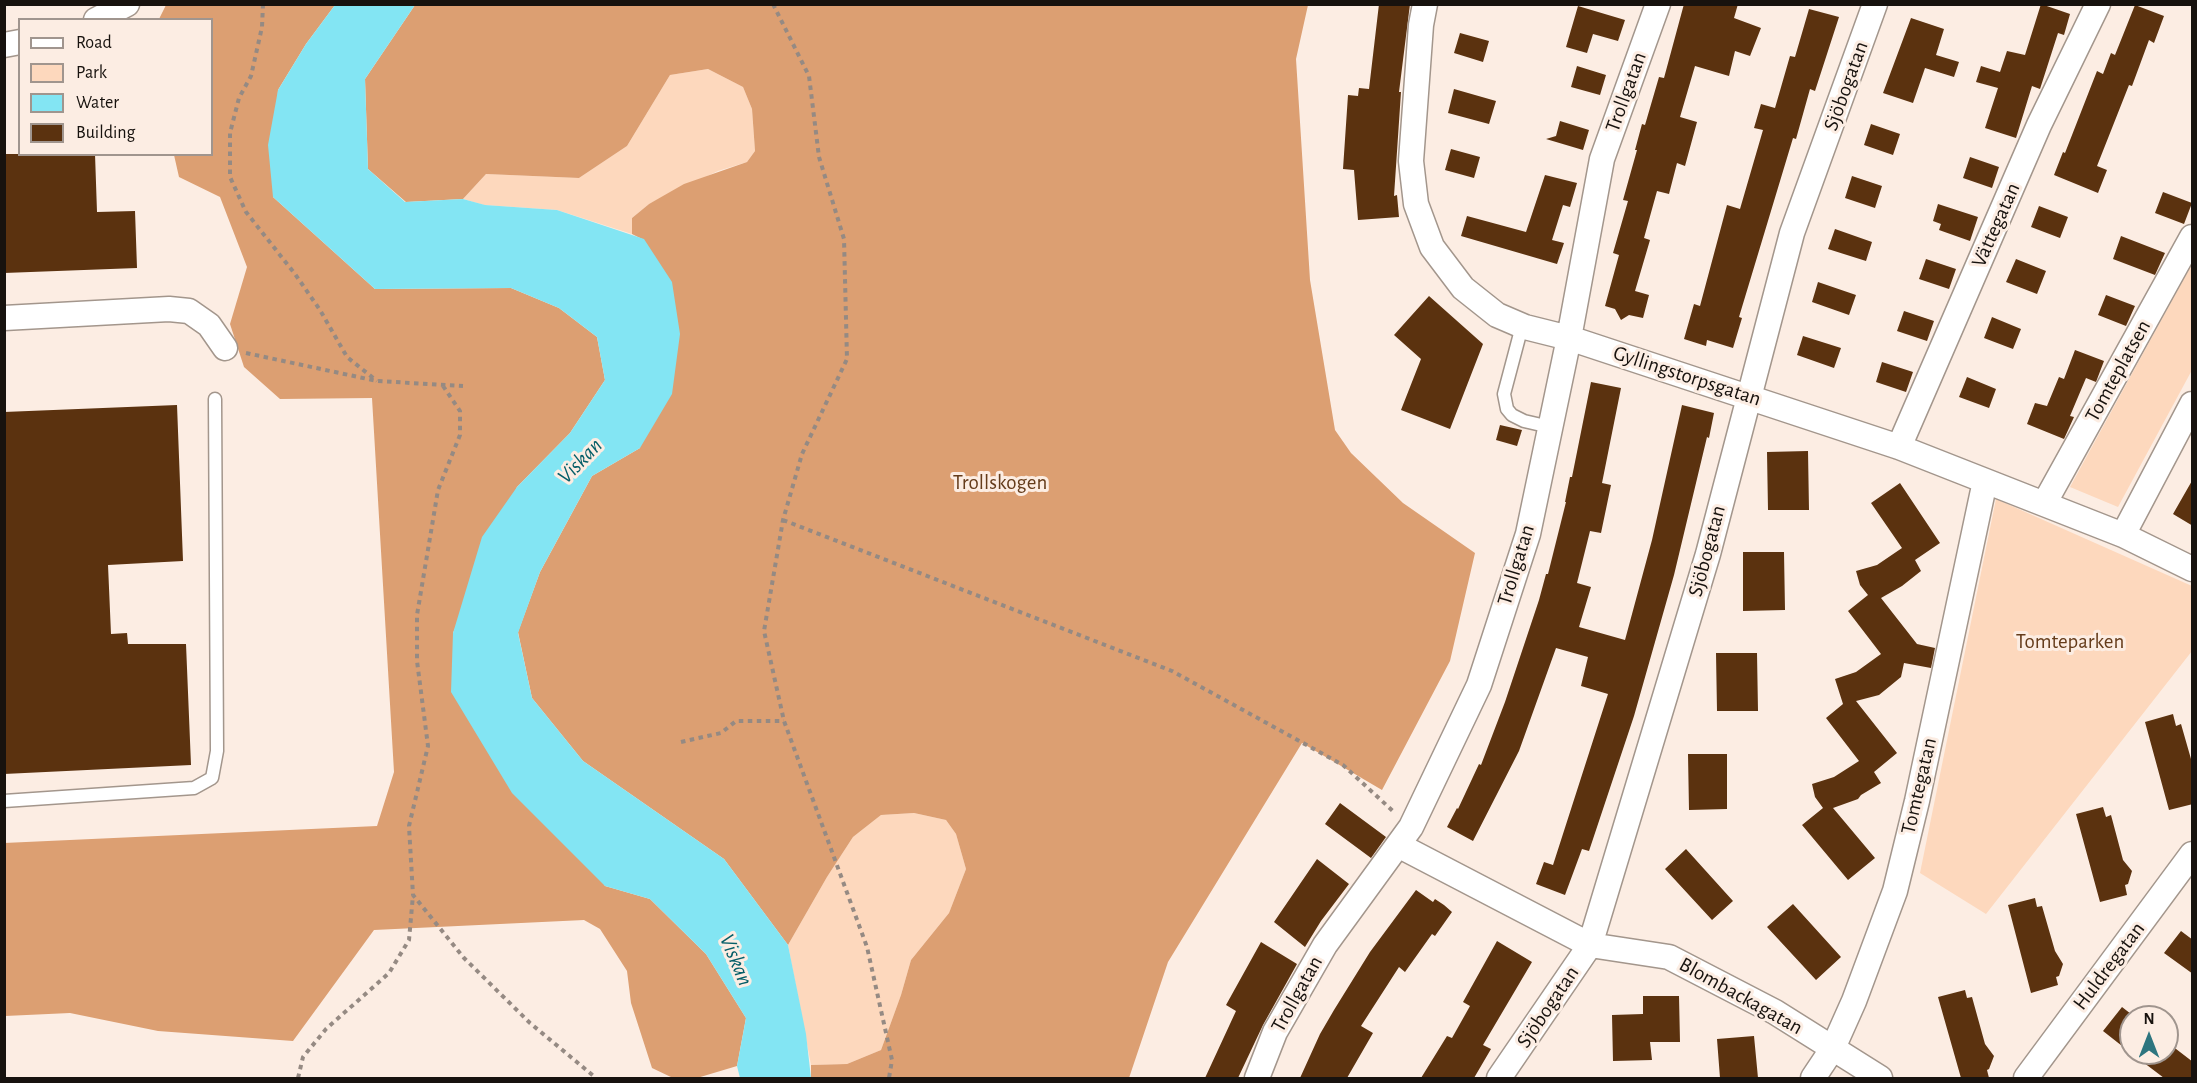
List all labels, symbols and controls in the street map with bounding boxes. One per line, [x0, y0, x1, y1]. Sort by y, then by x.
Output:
legend [18, 18, 213, 156]
text: Road [76, 34, 112, 52]
street label: Sjöbogatan [1818, 38, 1874, 134]
street label: Trollgatan [1600, 49, 1652, 135]
text: Park [76, 64, 107, 82]
text: Water [76, 94, 119, 112]
text: Building [76, 124, 135, 142]
street label: Vättegatan [1966, 179, 2026, 271]
street label: Tomteplatsen [2080, 316, 2156, 426]
street label: Gyllingstorpsgatan [1610, 340, 1764, 412]
water label: Viskan [552, 433, 608, 489]
park label: Trollskogen [953, 470, 1047, 496]
street label: Sjöbogatan [1683, 503, 1731, 599]
street label: Trollgatan [1492, 522, 1540, 608]
park label: Tomteparken [2016, 629, 2124, 655]
street label: Tomtegatan [1896, 735, 1942, 837]
street label: Huldregatan [2068, 917, 2150, 1015]
water label: Viskan [713, 930, 759, 990]
street label: Trollgatan [1266, 952, 1328, 1036]
street label: Blombackagatan [1675, 952, 1807, 1040]
street label: Sjöbogatan [1511, 961, 1585, 1053]
north arrow [2119, 1005, 2179, 1065]
text: N [2143, 1011, 2155, 1027]

